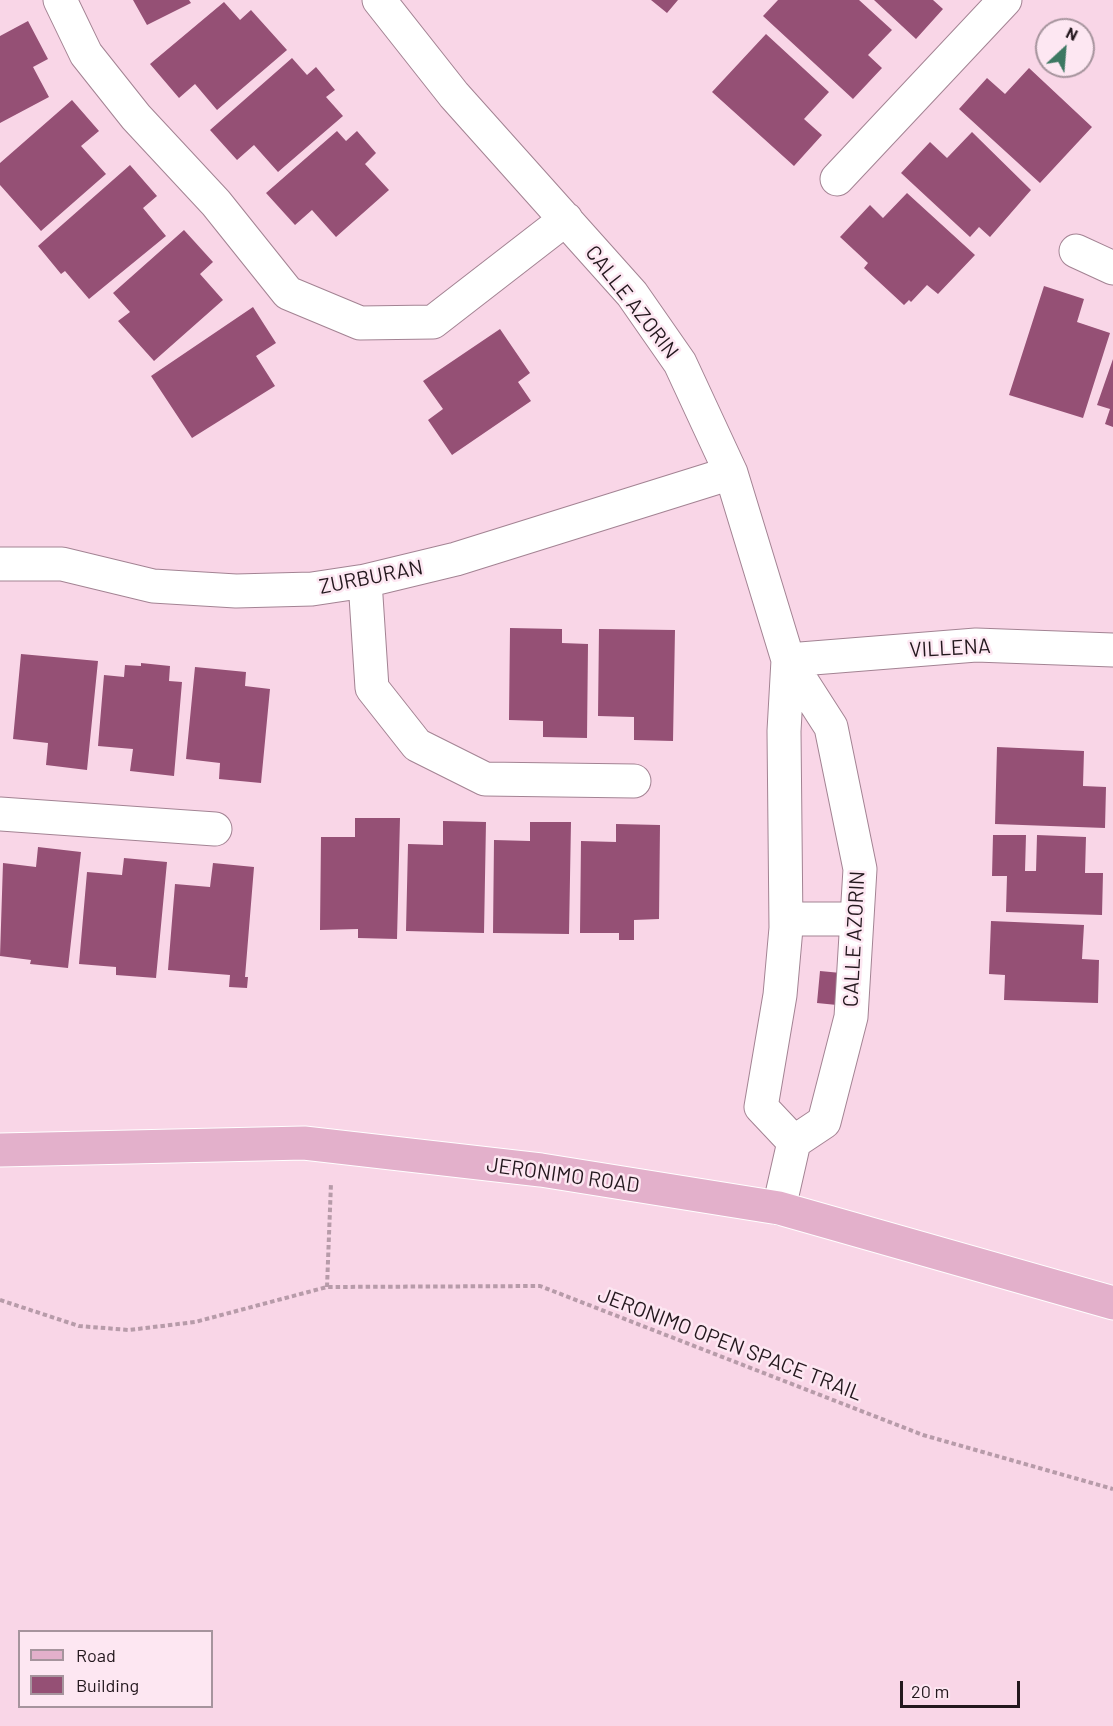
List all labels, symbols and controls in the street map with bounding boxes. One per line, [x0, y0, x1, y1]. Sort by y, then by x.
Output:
north arrow [1035, 18, 1095, 78]
text: N [1063, 22, 1081, 44]
street label: CALLE AZORIN [580, 240, 684, 364]
street label: ZURBURAN [317, 555, 425, 599]
street label: VILLENA [909, 633, 991, 663]
street label: CALLE AZORIN [838, 870, 870, 1008]
street label: JERONIMO ROAD [485, 1152, 641, 1198]
street label: JERONIMO OPEN SPACE TRAIL [594, 1282, 866, 1406]
legend [18, 1630, 213, 1708]
text: Road [76, 1644, 116, 1666]
scale bar [903, 1669, 1023, 1707]
text: Building [76, 1674, 139, 1696]
text: 20 m [911, 1680, 949, 1702]

